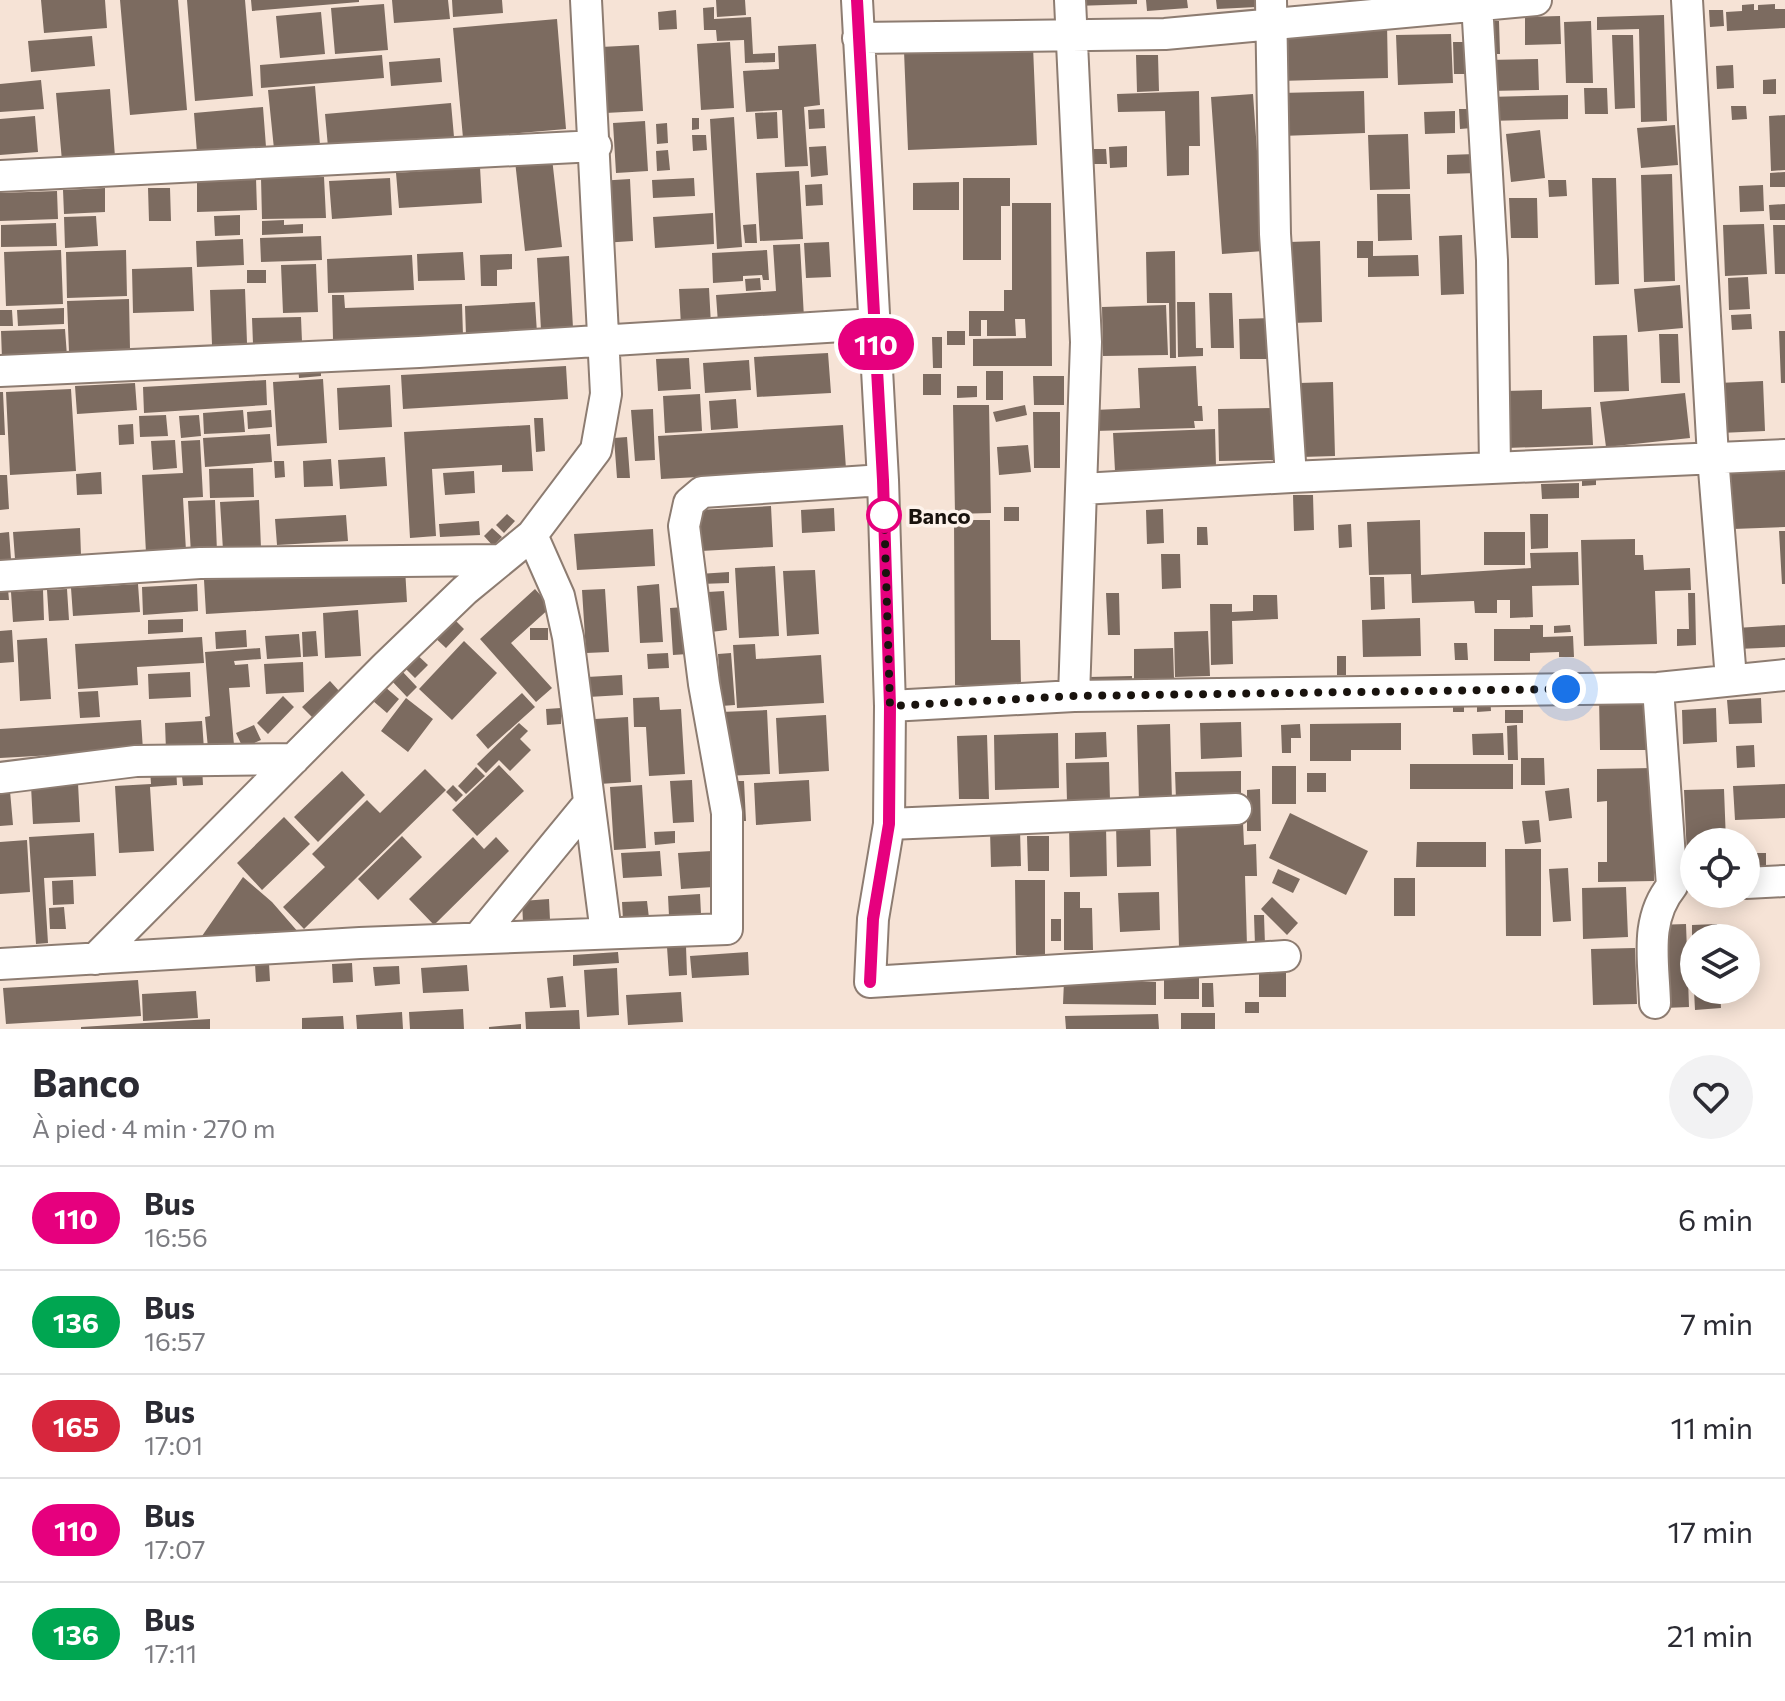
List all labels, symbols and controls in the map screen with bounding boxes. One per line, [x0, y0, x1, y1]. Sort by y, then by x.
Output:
line badge: 110 [830, 318, 922, 370]
text: 110 [854, 327, 898, 361]
marker: Banco [867, 498, 901, 532]
place label: Banco [908, 502, 971, 529]
your location [1546, 669, 1586, 709]
map controls [1680, 828, 1760, 1004]
button: locate [1680, 828, 1760, 908]
button: layers [1680, 924, 1760, 1004]
button: heart [1669, 1055, 1753, 1139]
text: Banco [32, 1058, 140, 1105]
text: À pied · 4 min · 270 m [32, 1112, 275, 1143]
text: Bus [144, 1184, 195, 1221]
text: 6 min [1678, 1200, 1753, 1237]
text: 110 [54, 1201, 98, 1235]
text: 16:56 [144, 1221, 208, 1252]
text: Bus [144, 1288, 195, 1325]
text: 7 min [1680, 1304, 1753, 1341]
text: 136 [53, 1305, 99, 1339]
text: 16:57 [144, 1325, 206, 1356]
text: Bus [144, 1392, 195, 1429]
text: 11 min [1671, 1408, 1753, 1445]
text: 165 [53, 1409, 99, 1443]
text: 17:01 [144, 1429, 203, 1460]
text: Bus [144, 1496, 195, 1533]
text: 17 min [1668, 1512, 1753, 1549]
text: 110 [54, 1513, 98, 1547]
text: 17:07 [144, 1533, 206, 1564]
text: Bus [144, 1600, 195, 1637]
text: 21 min [1667, 1616, 1753, 1653]
text: 136 [53, 1617, 99, 1651]
text: 17:11 [144, 1637, 197, 1668]

